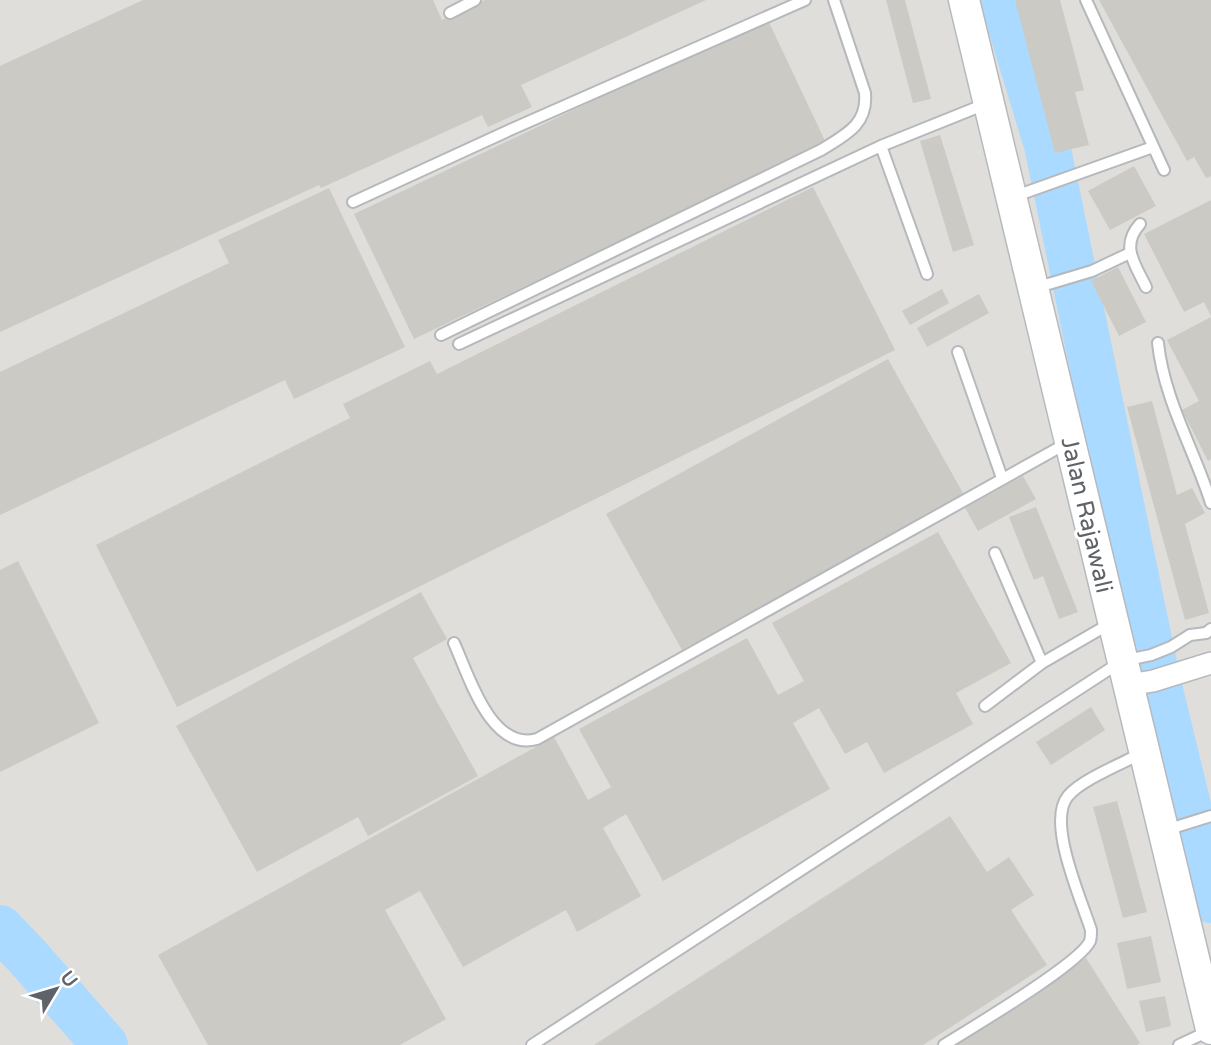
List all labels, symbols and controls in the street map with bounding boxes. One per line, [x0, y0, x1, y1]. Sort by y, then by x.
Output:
street label: Jalan Rajawali [1054, 434, 1119, 596]
north arrow [21, 954, 91, 1024]
text: U [56, 967, 82, 992]

